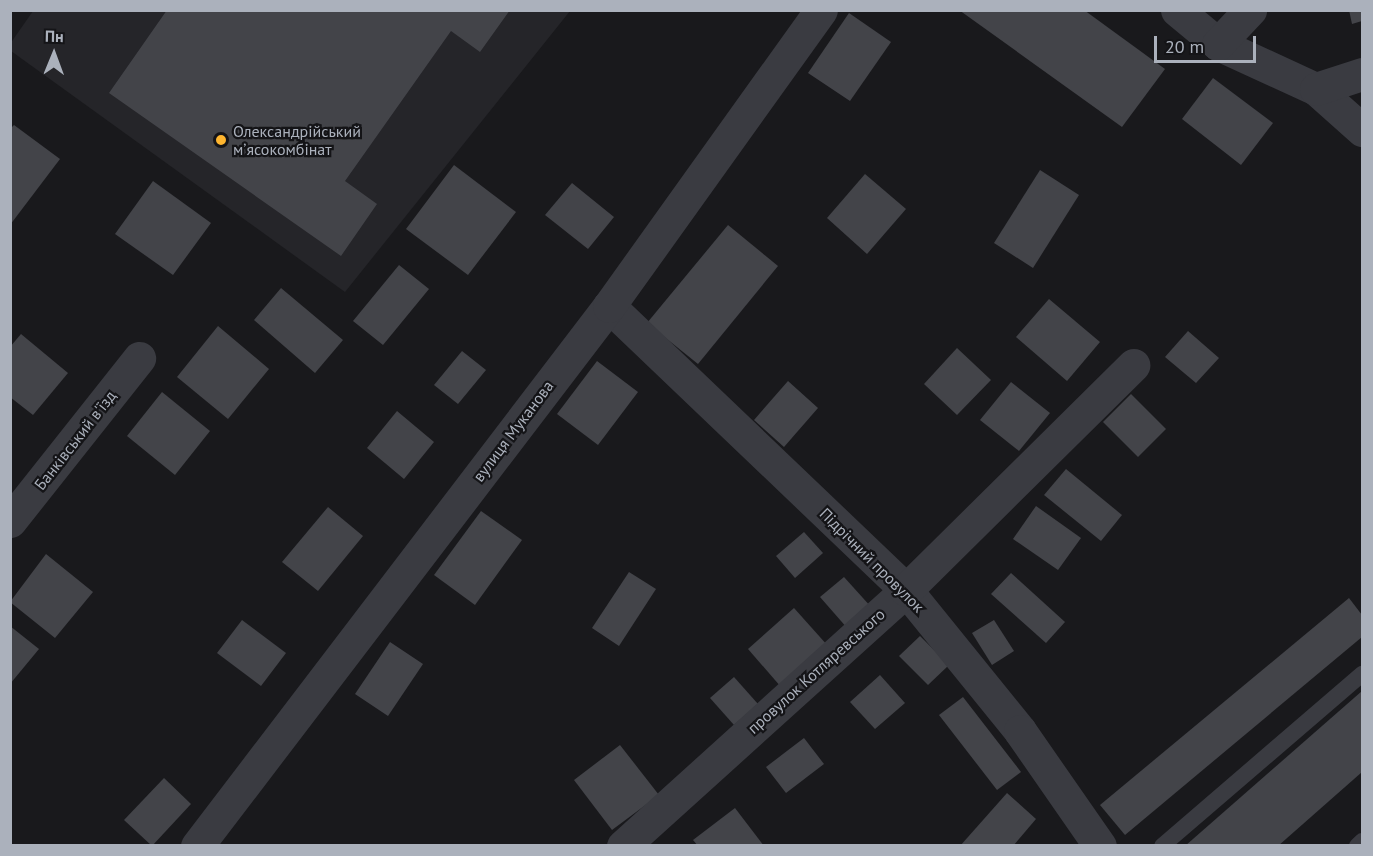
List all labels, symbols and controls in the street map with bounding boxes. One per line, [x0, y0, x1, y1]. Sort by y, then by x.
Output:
north arrow [24, 24, 84, 84]
scale bar [1157, 24, 1259, 62]
text: Пн [45, 26, 64, 46]
text: 20 m [1165, 35, 1204, 58]
place label: Олександрійський мʼясокомбінат [233, 121, 361, 159]
marker: Олександрійський мʼясокомбінат [214, 133, 228, 147]
street label: вулиця Муканова [469, 377, 557, 485]
street label: Банківський в'їзд [30, 386, 120, 494]
street label: Підрічний провулок [816, 504, 928, 616]
street label: провулок Котляревського [743, 604, 889, 738]

